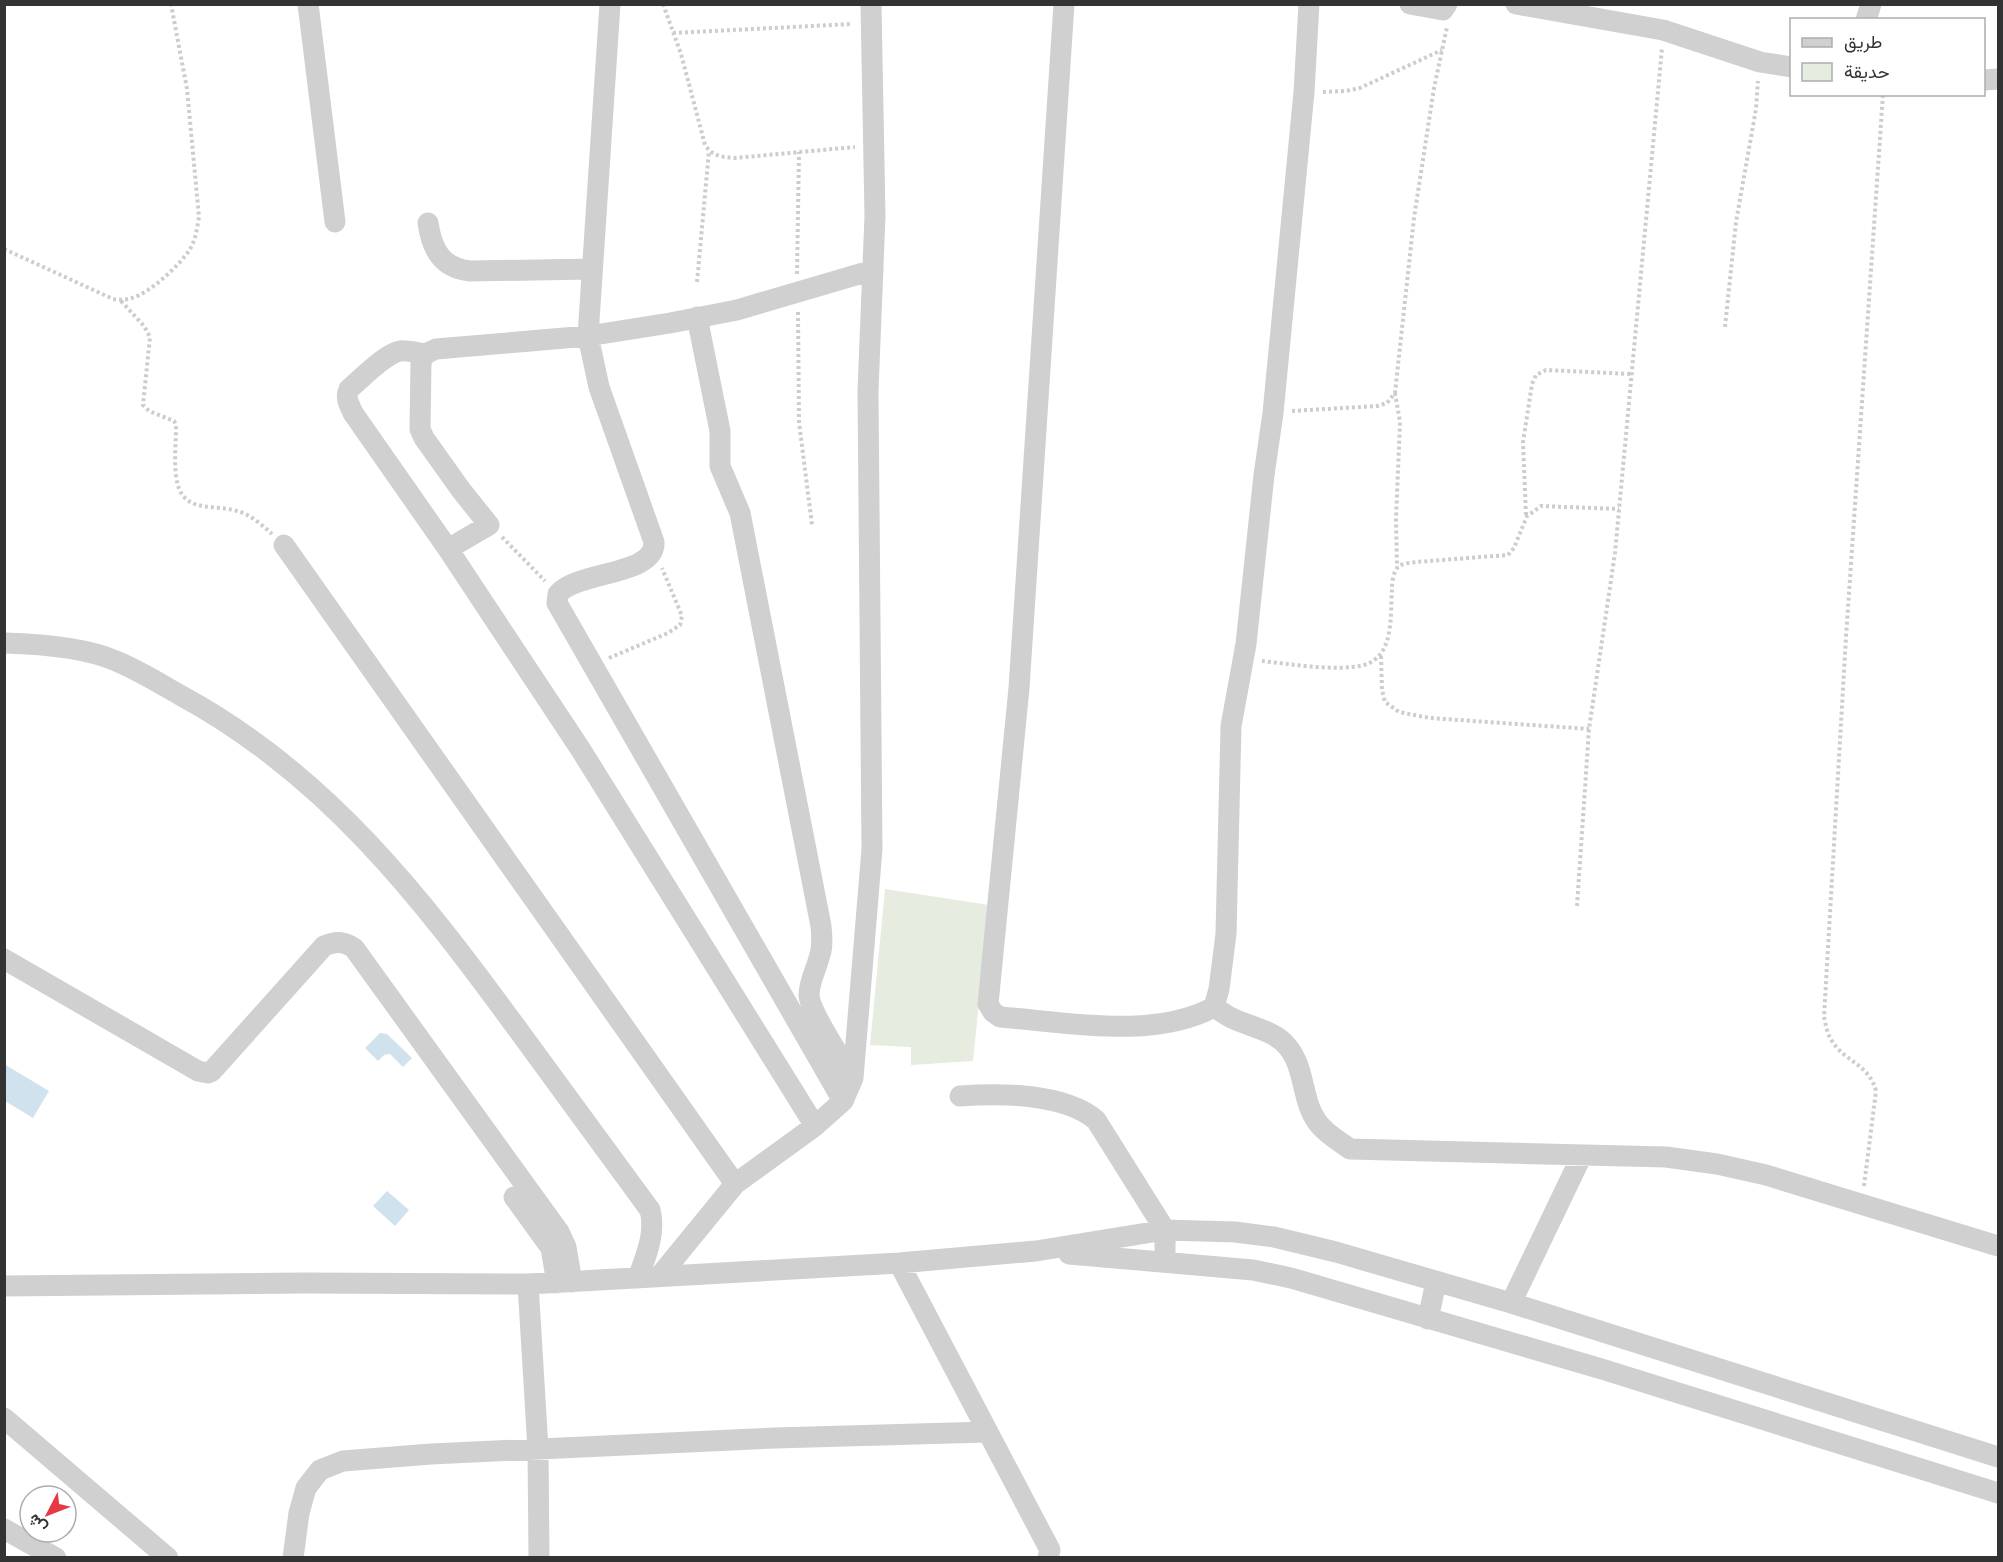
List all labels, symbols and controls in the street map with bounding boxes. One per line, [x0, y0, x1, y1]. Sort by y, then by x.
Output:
legend [1790, 18, 1985, 96]
text: طريق [1844, 31, 1882, 53]
text: حديقة [1844, 61, 1890, 83]
north arrow [18, 1484, 78, 1544]
text: ش [24, 1510, 51, 1537]

